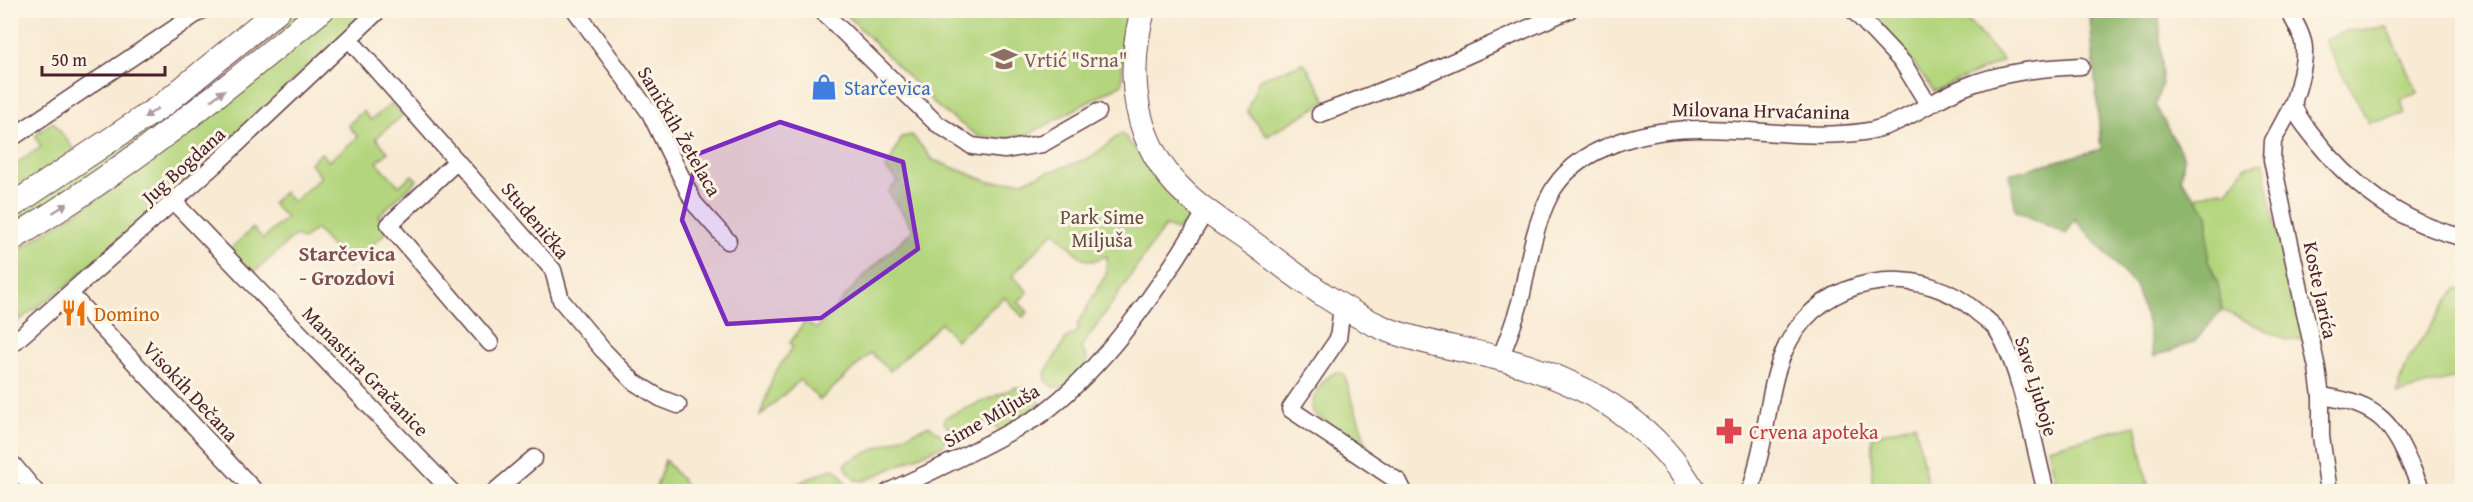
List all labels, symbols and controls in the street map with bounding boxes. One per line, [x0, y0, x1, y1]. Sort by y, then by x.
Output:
scale bar [42, 39, 165, 77]
school or university icon: Vrtić "Srna" [989, 44, 1019, 74]
place label: Vrtić "Srna" [1024, 45, 1128, 74]
text: 50 m [51, 46, 87, 73]
street label: Saničkih Žetelaca [631, 60, 729, 202]
shop icon: Starčevica [809, 72, 839, 102]
place label: Starčevica [844, 73, 931, 102]
one-way arrow [210, 88, 226, 101]
street label: Milovana Hrvaćanina [1672, 94, 1851, 126]
one-way arrow [143, 107, 159, 119]
street label: Jug Bogdana [133, 119, 232, 213]
street label: Studenička [495, 175, 577, 265]
park label: Park Sime Miljuša [1060, 202, 1144, 254]
one-way arrow [52, 203, 68, 214]
district label: Starčevica - Grozdovi [298, 238, 396, 293]
street label: Koste Jarića [2297, 239, 2346, 342]
restaurant icon: Domino [59, 298, 89, 328]
place label: Domino [94, 299, 160, 328]
street label: Manastira Gračanice [296, 299, 436, 443]
street label: Save Ljuboje [2008, 332, 2066, 440]
street label: Visokih Dečana [136, 334, 246, 448]
street label: Sime Miljuša [938, 375, 1045, 454]
pharmacy icon: Crvena apoteka [1714, 416, 1744, 446]
place label: Crvena apoteka [1749, 417, 1879, 446]

